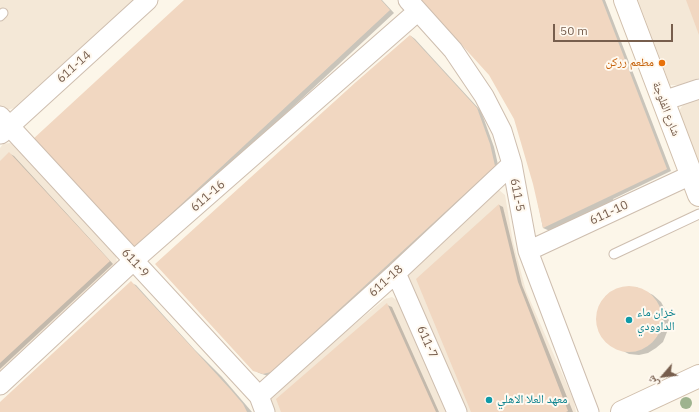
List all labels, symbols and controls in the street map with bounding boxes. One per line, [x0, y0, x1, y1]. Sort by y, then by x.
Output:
scale bar [555, 16, 675, 42]
text: 50 m [560, 23, 588, 38]
street label: 611-14 [54, 48, 94, 86]
place label: مطعم رركن [606, 56, 654, 70]
marker: مطعم رركن [657, 58, 667, 68]
street label: شارع الفلوجة [649, 80, 683, 138]
street label: 611-16 [188, 177, 228, 215]
street label: 611-5 [507, 177, 527, 213]
street label: 611-10 [587, 198, 631, 228]
street label: 611-9 [118, 246, 152, 280]
street label: 611-18 [366, 262, 406, 300]
place label: خزان ماء الداوودي [637, 306, 676, 334]
marker: خزان ماء الداوودي [624, 315, 634, 325]
street label: 611-7 [414, 324, 440, 360]
north arrow [643, 356, 683, 396]
text: ش [643, 373, 661, 390]
place label: معهد العلا الاهلي [497, 393, 567, 407]
marker: معهد العلا الاهلي [484, 395, 494, 405]

